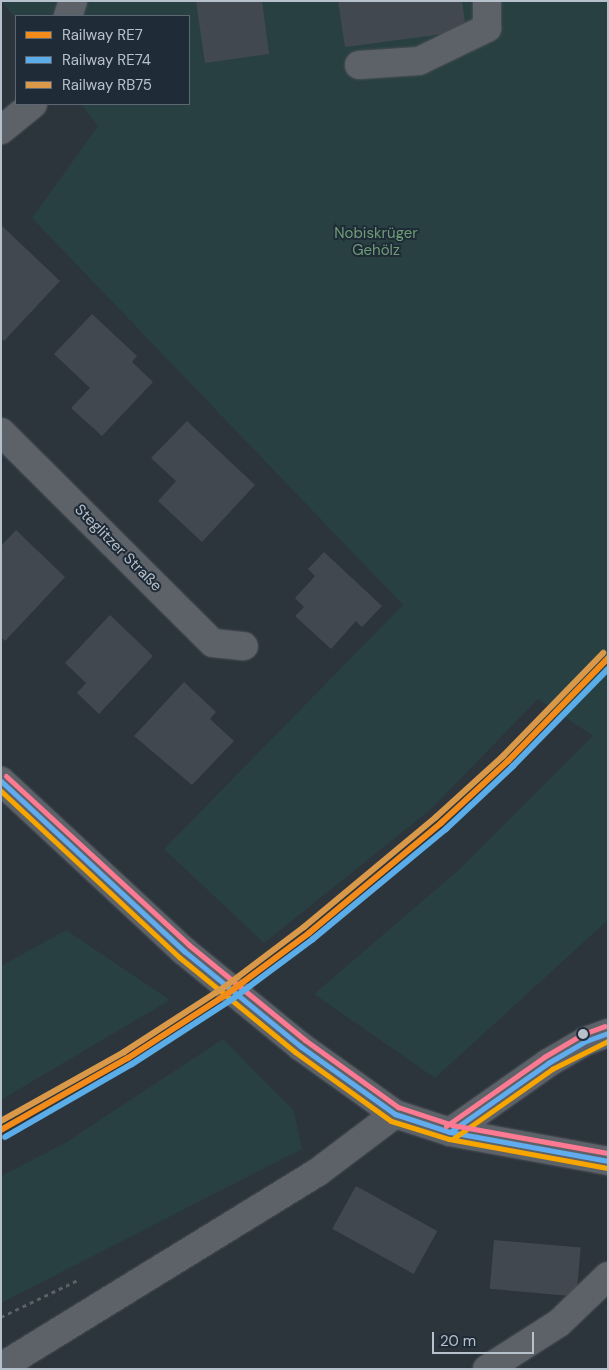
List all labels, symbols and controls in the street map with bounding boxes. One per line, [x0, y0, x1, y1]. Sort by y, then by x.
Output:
legend [15, 15, 190, 105]
text: Railway RE7 [62, 25, 143, 45]
text: Railway RE74 [62, 50, 151, 70]
text: Railway RB75 [62, 75, 152, 95]
park label: Nobiskrüger Gehölz [334, 224, 418, 259]
street label: Steglitzer Straße [71, 501, 165, 595]
unlabelled marker [578, 1029, 588, 1039]
scale bar [434, 1322, 536, 1354]
text: 20 m [440, 1331, 476, 1351]

